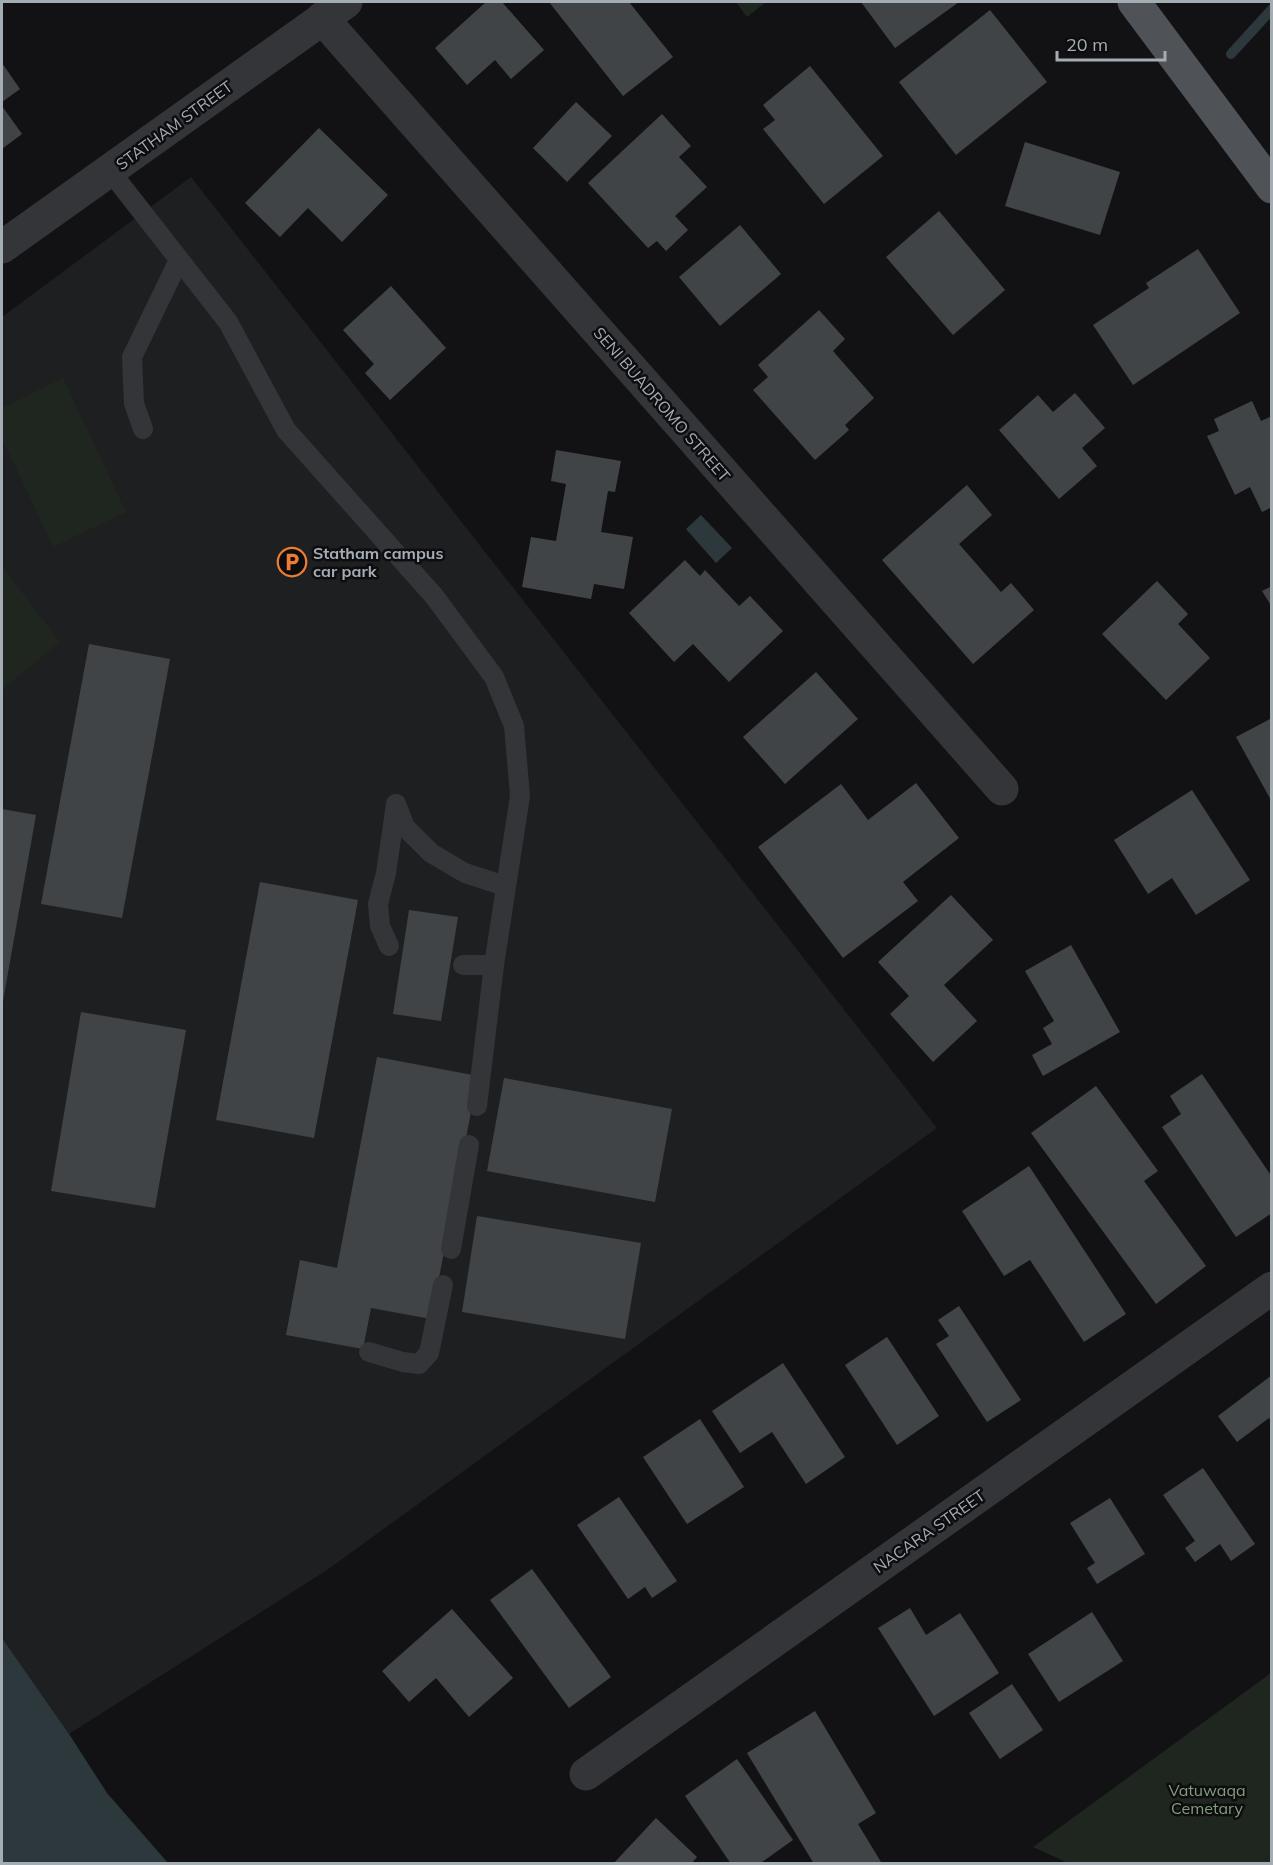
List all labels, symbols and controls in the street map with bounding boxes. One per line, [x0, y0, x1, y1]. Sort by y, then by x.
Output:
scale bar [1057, 24, 1165, 62]
text: 20 m [1066, 33, 1108, 56]
street label: STATHAM STREET [112, 76, 236, 174]
street label: SENI BUADROMO STREET [589, 323, 735, 486]
place label: Statham campus car park [313, 543, 443, 581]
parking icon: Statham campus car park [276, 546, 308, 578]
street label: NACARA STREET [869, 1485, 989, 1577]
park label: Vatuwaqa Cemetary [1168, 1780, 1246, 1818]

